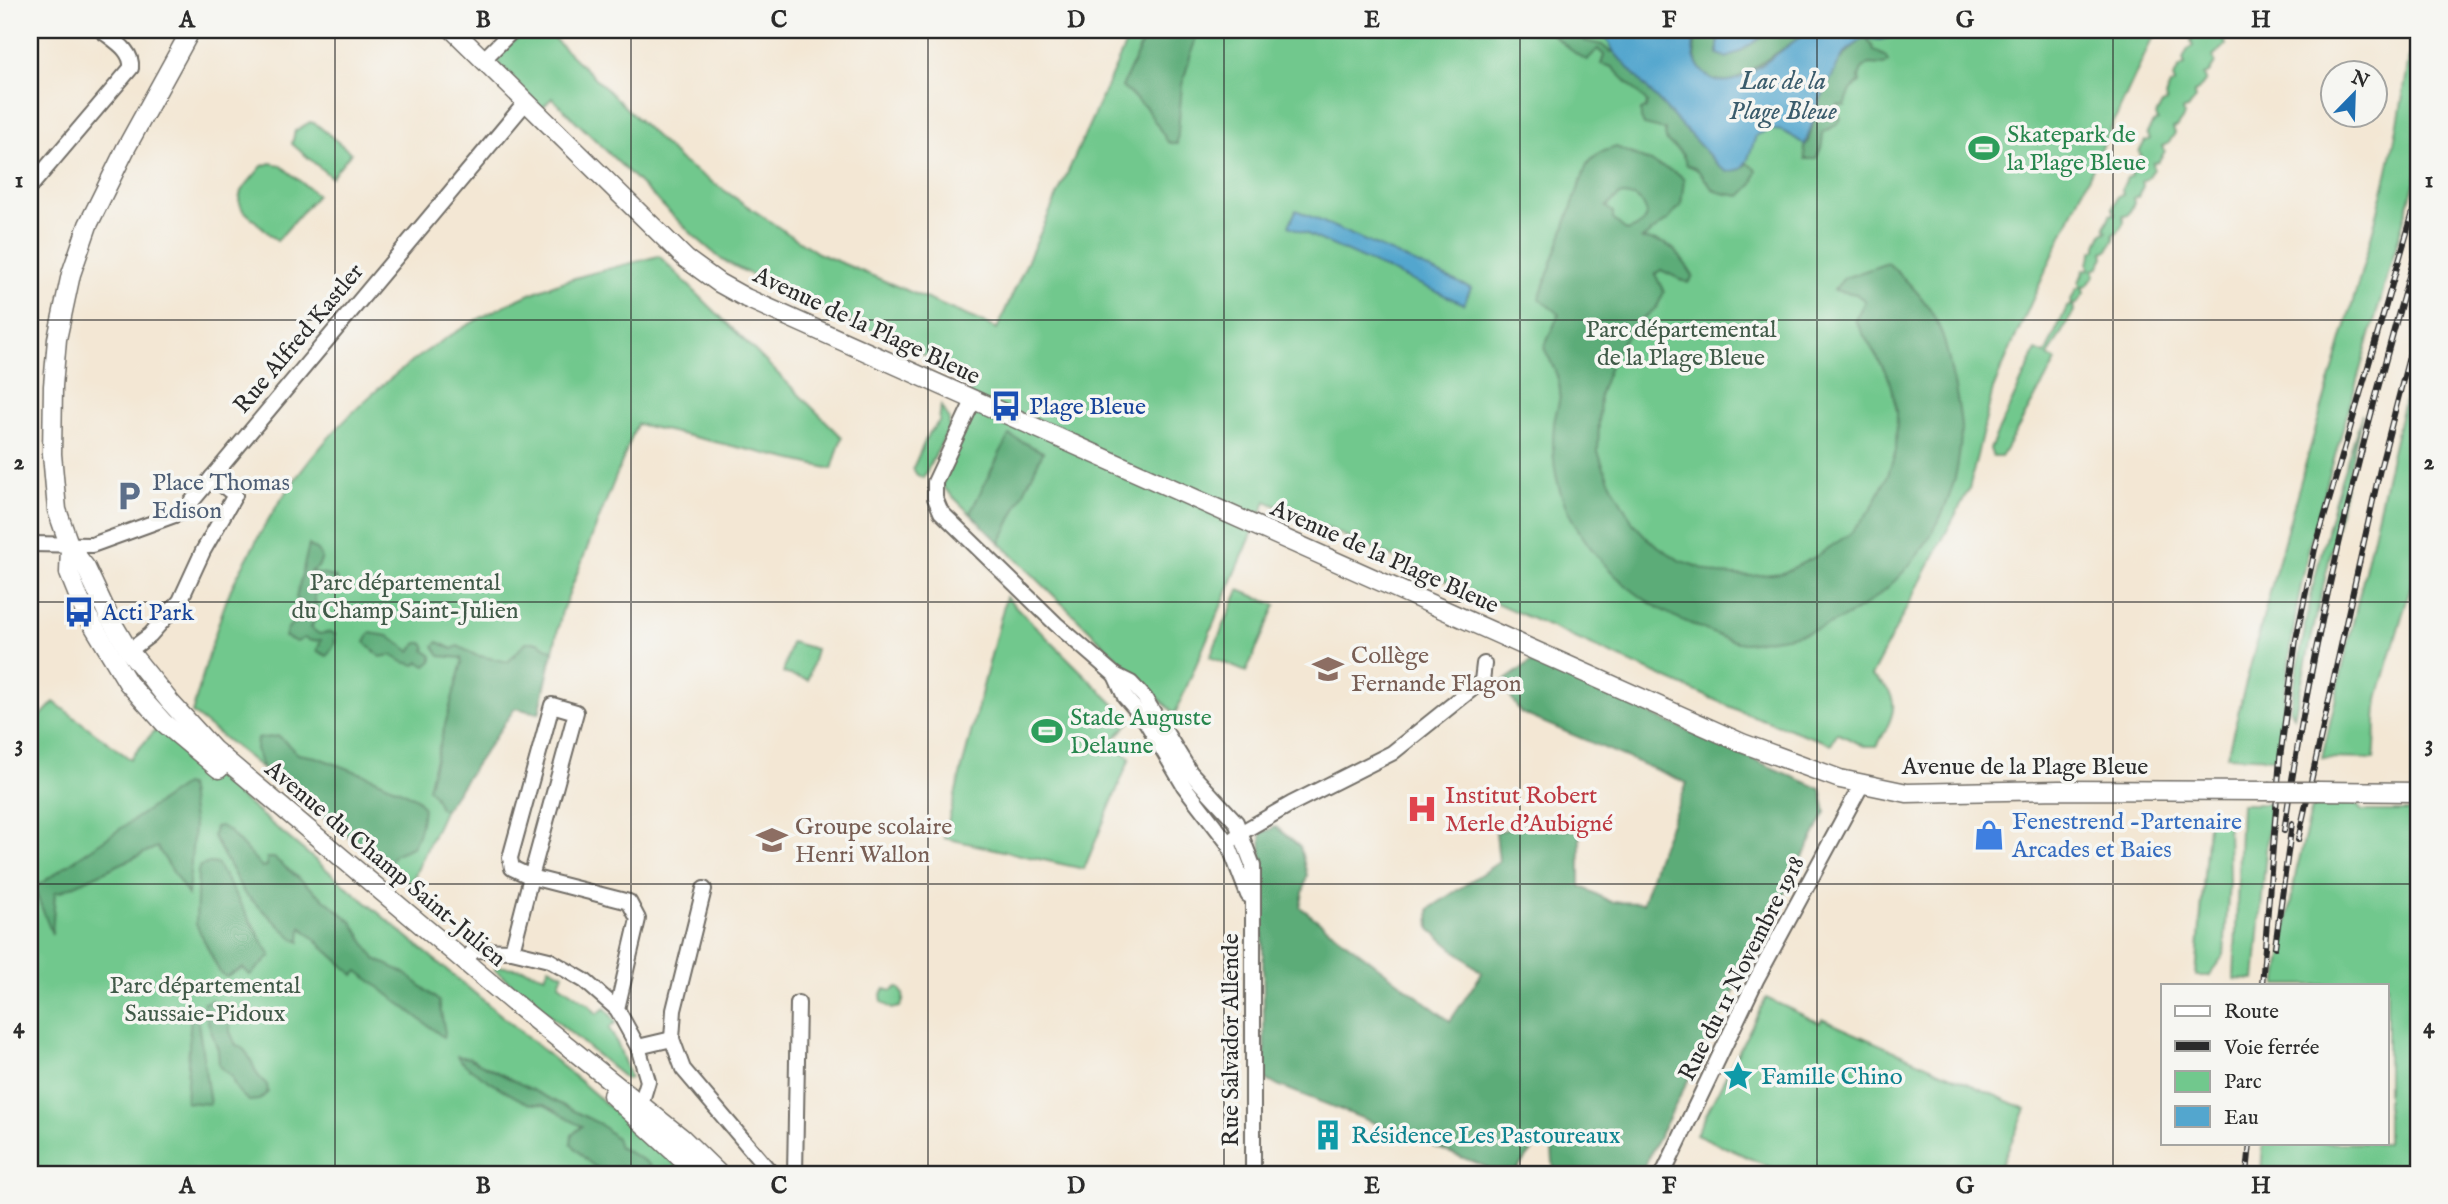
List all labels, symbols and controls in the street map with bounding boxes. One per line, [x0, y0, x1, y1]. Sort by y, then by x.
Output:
text: A [178, 6, 196, 35]
text: B [475, 6, 491, 35]
text: C [771, 6, 788, 35]
text: D [1067, 6, 1085, 35]
text: E [1364, 6, 1380, 35]
text: F [1662, 6, 1677, 35]
text: G [1956, 6, 1975, 35]
text: H [2251, 6, 2271, 35]
north arrow [2318, 60, 2388, 130]
water label: Lac de la Plage Bleue [1729, 65, 1837, 129]
text: N [2347, 66, 2373, 95]
place label: Skatepark de la Plage Bleue [2007, 120, 2146, 179]
sports icon: Skatepark de la Plage Bleue [1967, 131, 2001, 165]
text: 1 [15, 166, 23, 195]
text: 1 [2425, 166, 2433, 195]
street label: Rue Alfred Kastler [227, 257, 371, 421]
street label: Avenue de la Plage Bleue [747, 260, 985, 393]
park label: Parc départemental de la Plage Bleue [1585, 315, 1777, 374]
bus stop icon: Plage Bleue [989, 389, 1023, 423]
place label: Plage Bleue [1029, 392, 1146, 423]
text: 2 [14, 448, 25, 477]
text: 2 [2424, 448, 2435, 477]
place label: Place Thomas Edison [152, 468, 290, 527]
parking icon: Place Thomas Edison [112, 479, 146, 513]
street label: Avenue de la Plage Bleue [1264, 493, 1503, 622]
park label: Parc départemental du Champ Saint-Julien [291, 568, 519, 627]
bus stop icon: Acti Park [62, 595, 96, 629]
place label: Acti Park [101, 598, 194, 629]
place label: Collège Fernande Flagon [1351, 641, 1522, 700]
school or university icon: Collège Fernande Flagon [1311, 652, 1345, 686]
place label: Stade Auguste Delaune [1070, 703, 1212, 762]
sports icon: Stade Auguste Delaune [1030, 714, 1064, 748]
text: 3 [15, 730, 23, 759]
text: 3 [2425, 730, 2433, 759]
street label: Avenue de la Plage Bleue [1901, 752, 2148, 783]
street label: Avenue du Champ Saint-Julien [257, 753, 512, 974]
place label: Institut Robert Merle d'Aubigné [1445, 781, 1613, 840]
hospital icon: Institut Robert Merle d'Aubigné [1405, 792, 1439, 826]
place label: Fenestrend -Partenaire Arcades et Baies [2011, 807, 2242, 866]
place label: Groupe scolaire Henri Wallon [795, 812, 952, 871]
shop icon: Fenestrend -Partenaire Arcades et Baies [1972, 818, 2006, 852]
school or university icon: Groupe scolaire Henri Wallon [755, 823, 789, 857]
street label: Rue du 11 Novembre 1918 [1672, 851, 1813, 1087]
street label: Rue Salvador Allende [1216, 933, 1247, 1147]
park label: Parc départemental Saussaie-Pidoux [109, 971, 301, 1030]
legend [2161, 984, 2388, 1144]
text: Route [2224, 999, 2279, 1026]
text: 4 [13, 1012, 25, 1041]
text: 4 [2423, 1012, 2435, 1041]
text: Voie ferrée [2223, 1035, 2320, 1062]
place icon: Famille Chino [1721, 1059, 1755, 1093]
place label: Famille Chino [1761, 1062, 1903, 1093]
text: Parc [2224, 1069, 2262, 1096]
text: Eau [2224, 1105, 2259, 1132]
building icon: Résidence Les Pastoureaux [1311, 1118, 1345, 1152]
place label: Résidence Les Pastoureaux [1351, 1121, 1621, 1152]
text: A [178, 1172, 196, 1201]
text: B [475, 1172, 491, 1201]
text: C [771, 1172, 788, 1201]
text: D [1067, 1172, 1085, 1201]
text: E [1364, 1172, 1380, 1201]
text: F [1662, 1172, 1677, 1201]
text: G [1956, 1172, 1975, 1201]
text: H [2251, 1172, 2271, 1201]

